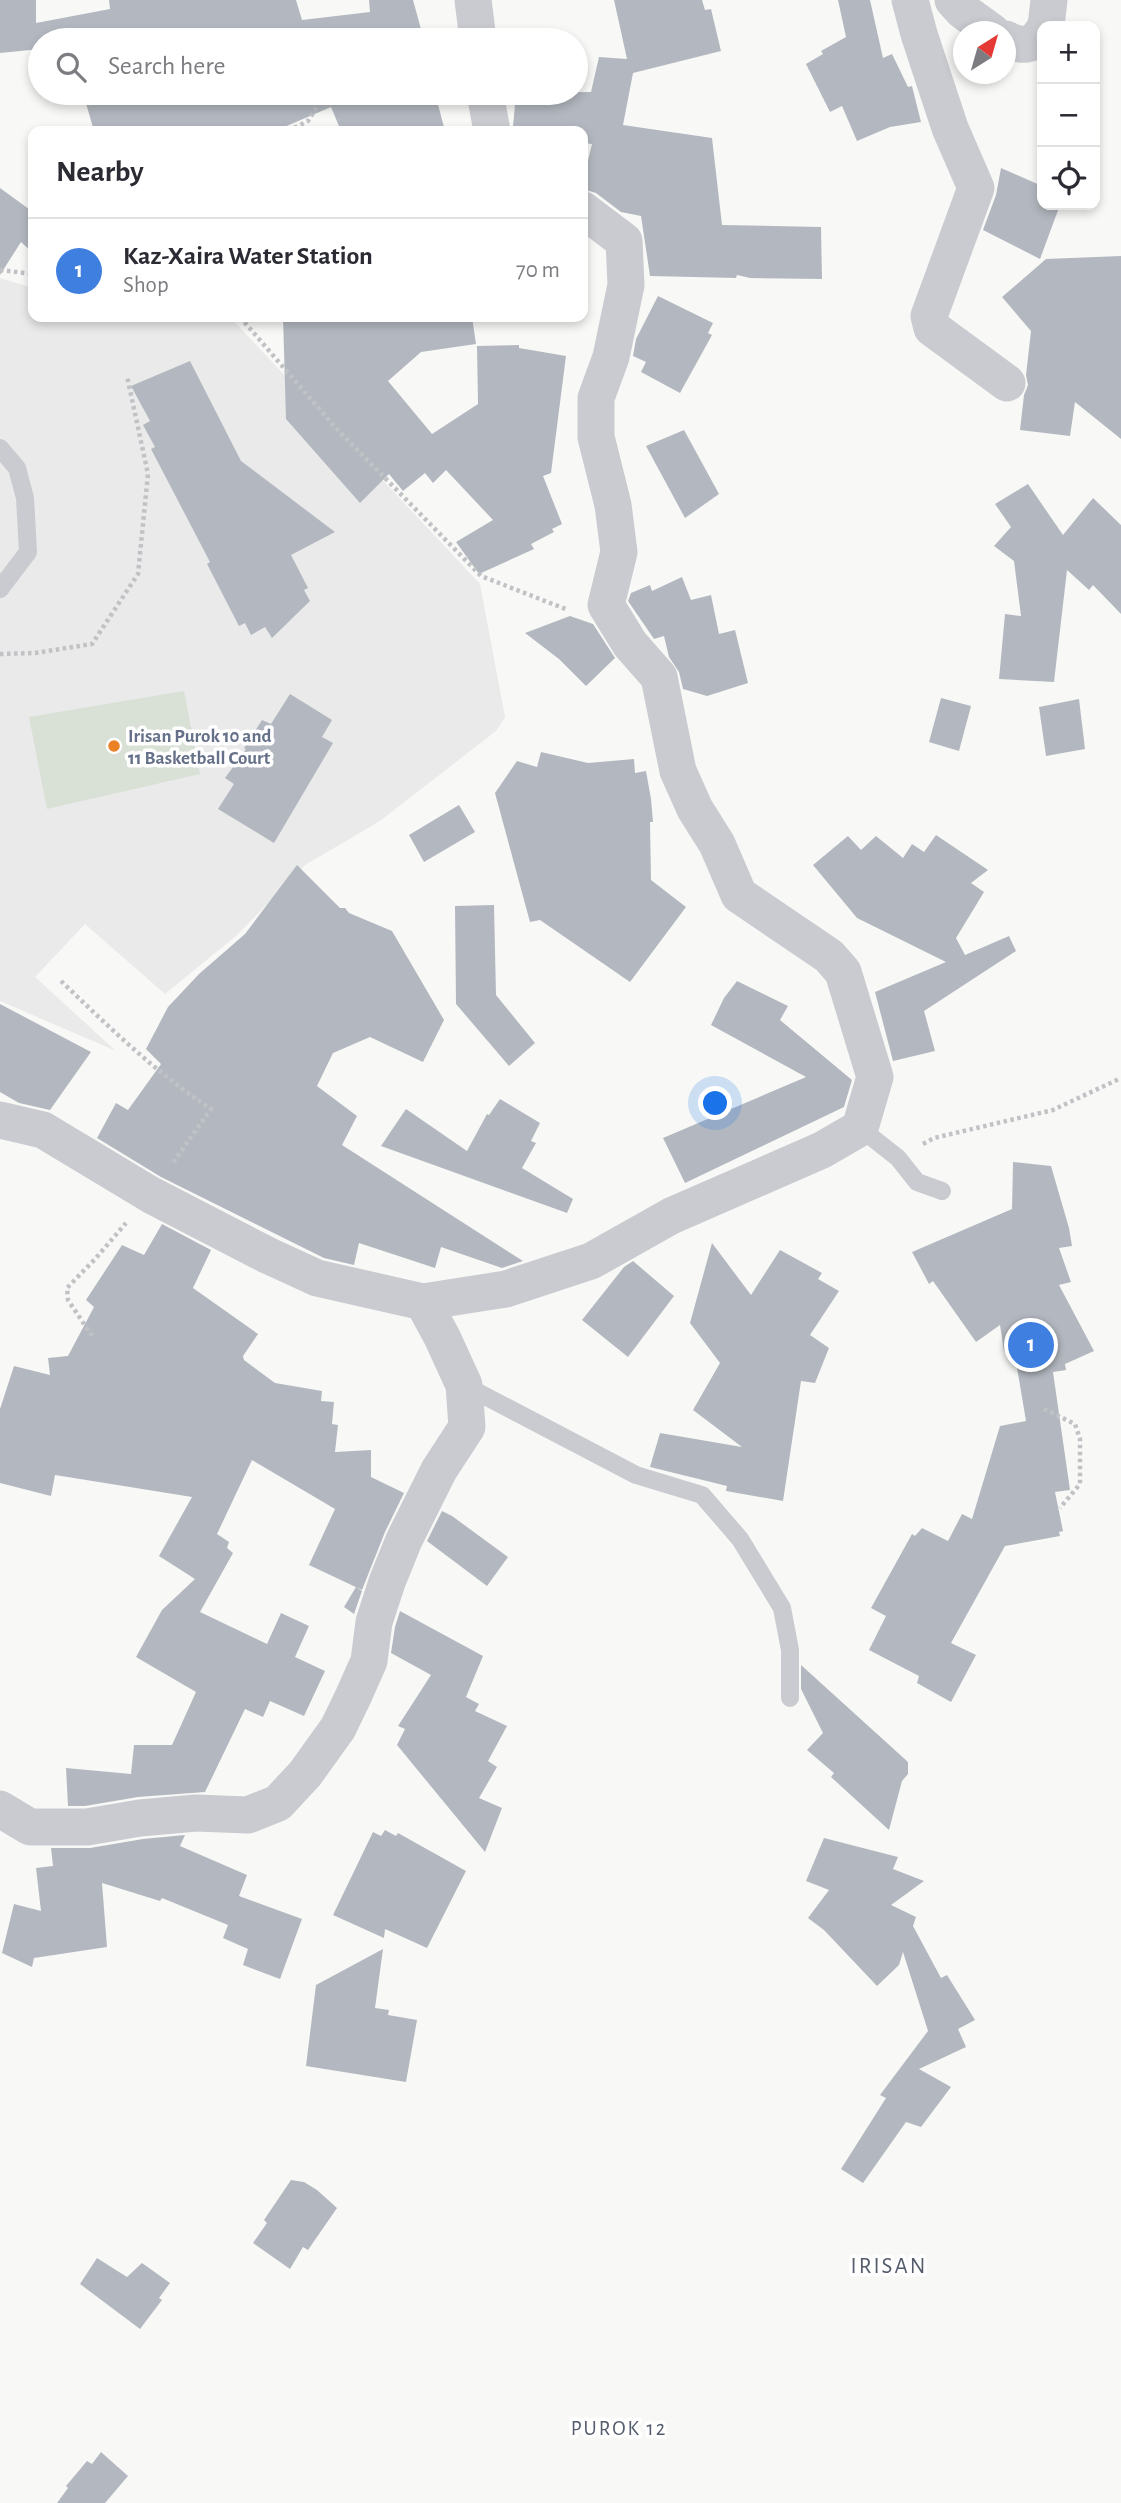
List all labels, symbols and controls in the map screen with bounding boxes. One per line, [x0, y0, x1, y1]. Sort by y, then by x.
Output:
north arrow [953, 21, 1016, 84]
map controls [1037, 21, 1100, 210]
button: + [1037, 21, 1100, 84]
search box [28, 28, 588, 105]
icon: search [52, 48, 90, 86]
text: Search here [108, 53, 226, 79]
button: − [1037, 84, 1100, 147]
button: locate [1037, 147, 1100, 210]
text: Nearby [56, 157, 144, 187]
text: Kaz-Xaira Water Station [123, 243, 373, 269]
text: 1 [75, 259, 83, 282]
text: 70 m [516, 259, 560, 282]
text: Shop [123, 274, 169, 297]
place label: Irisan Purok 10 and 11 Basketball Court [128, 727, 271, 768]
marker: Irisan Purok 10 and 11 Basketball Court [106, 738, 122, 754]
your location [698, 1086, 732, 1120]
pin: 1 [1008, 1319, 1054, 1371]
district label: IRISAN [851, 2255, 927, 2278]
district label: PUROK 12 [571, 2418, 667, 2439]

